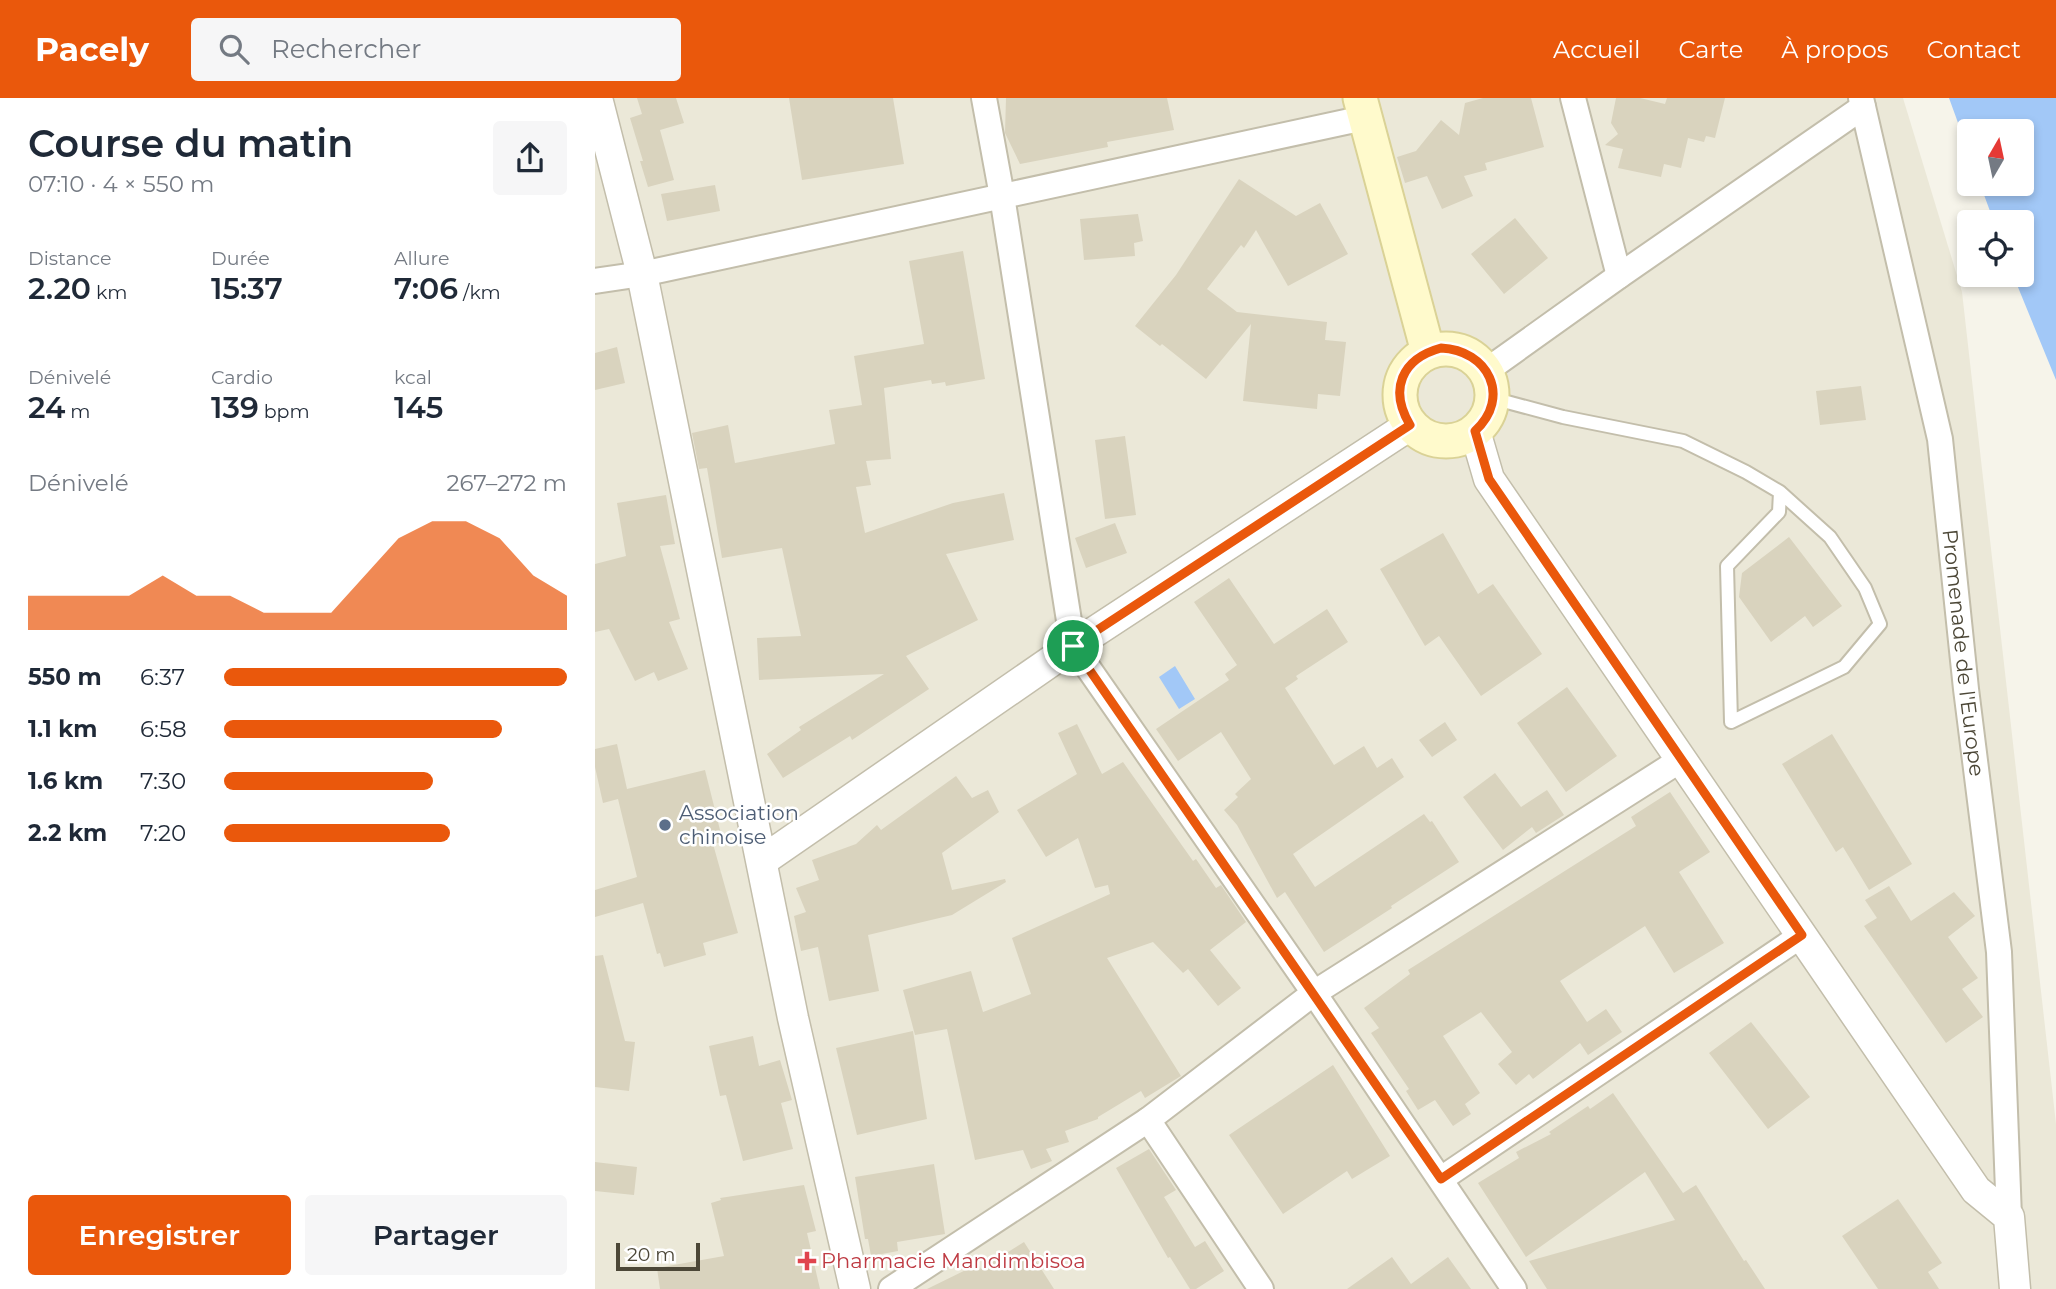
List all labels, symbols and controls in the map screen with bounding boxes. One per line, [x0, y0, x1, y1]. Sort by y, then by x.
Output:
search box [191, 18, 681, 81]
text: Pacely [35, 29, 149, 69]
icon: search [215, 30, 253, 68]
text: Rechercher [271, 33, 421, 65]
text: Accueil [1553, 35, 1640, 64]
text: Carte [1678, 35, 1743, 64]
text: À propos [1781, 35, 1888, 64]
text: Contact [1926, 35, 2021, 64]
north arrow [1957, 119, 2033, 196]
map controls [1957, 119, 2034, 287]
text: Course du matin [28, 120, 353, 167]
button: share [493, 121, 567, 195]
text: 07:10 · 4 × 550 m [28, 170, 214, 198]
button: locate [1957, 210, 2034, 287]
text: Distance [28, 247, 111, 270]
text: Durée [211, 247, 270, 270]
text: Allure [394, 247, 449, 270]
text: 2.20 [28, 270, 91, 307]
text: 15:37 [211, 270, 283, 307]
text: 7:06 [394, 270, 458, 307]
text: km [91, 281, 127, 304]
text: /km [458, 281, 501, 304]
text: Dénivelé [28, 366, 111, 389]
text: Cardio [211, 366, 273, 389]
text: kcal [394, 366, 432, 389]
text: 24 [28, 389, 65, 426]
text: 139 [211, 389, 259, 426]
text: 145 [394, 389, 443, 426]
text: m [65, 400, 91, 423]
text: bpm [259, 400, 310, 423]
text: Dénivelé [28, 469, 129, 497]
text: 267–272 m [446, 469, 567, 497]
street label: Promenade de l'Europe [1937, 528, 1990, 778]
pin [1043, 616, 1103, 676]
icon: arrive [1054, 627, 1092, 665]
text: 550 m [28, 663, 102, 691]
text: 6:37 [140, 663, 185, 691]
text: 1.1 km [28, 715, 97, 743]
text: 6:58 [140, 715, 187, 743]
text: 1.6 km [28, 767, 103, 795]
text: 7:30 [140, 767, 186, 795]
place label: Association chinoise [679, 800, 799, 849]
marker: Association chinoise [657, 817, 673, 833]
text: 2.2 km [28, 819, 107, 847]
text: 7:20 [140, 819, 186, 847]
button: Enregistrer [28, 1195, 291, 1275]
button: Partager [305, 1195, 567, 1275]
scale bar [616, 1240, 700, 1272]
text: 20 m [627, 1243, 675, 1266]
place label: Pharmacie Mandimbisoa [821, 1248, 1086, 1273]
marker: Pharmacie Mandimbisoa [799, 1253, 815, 1269]

